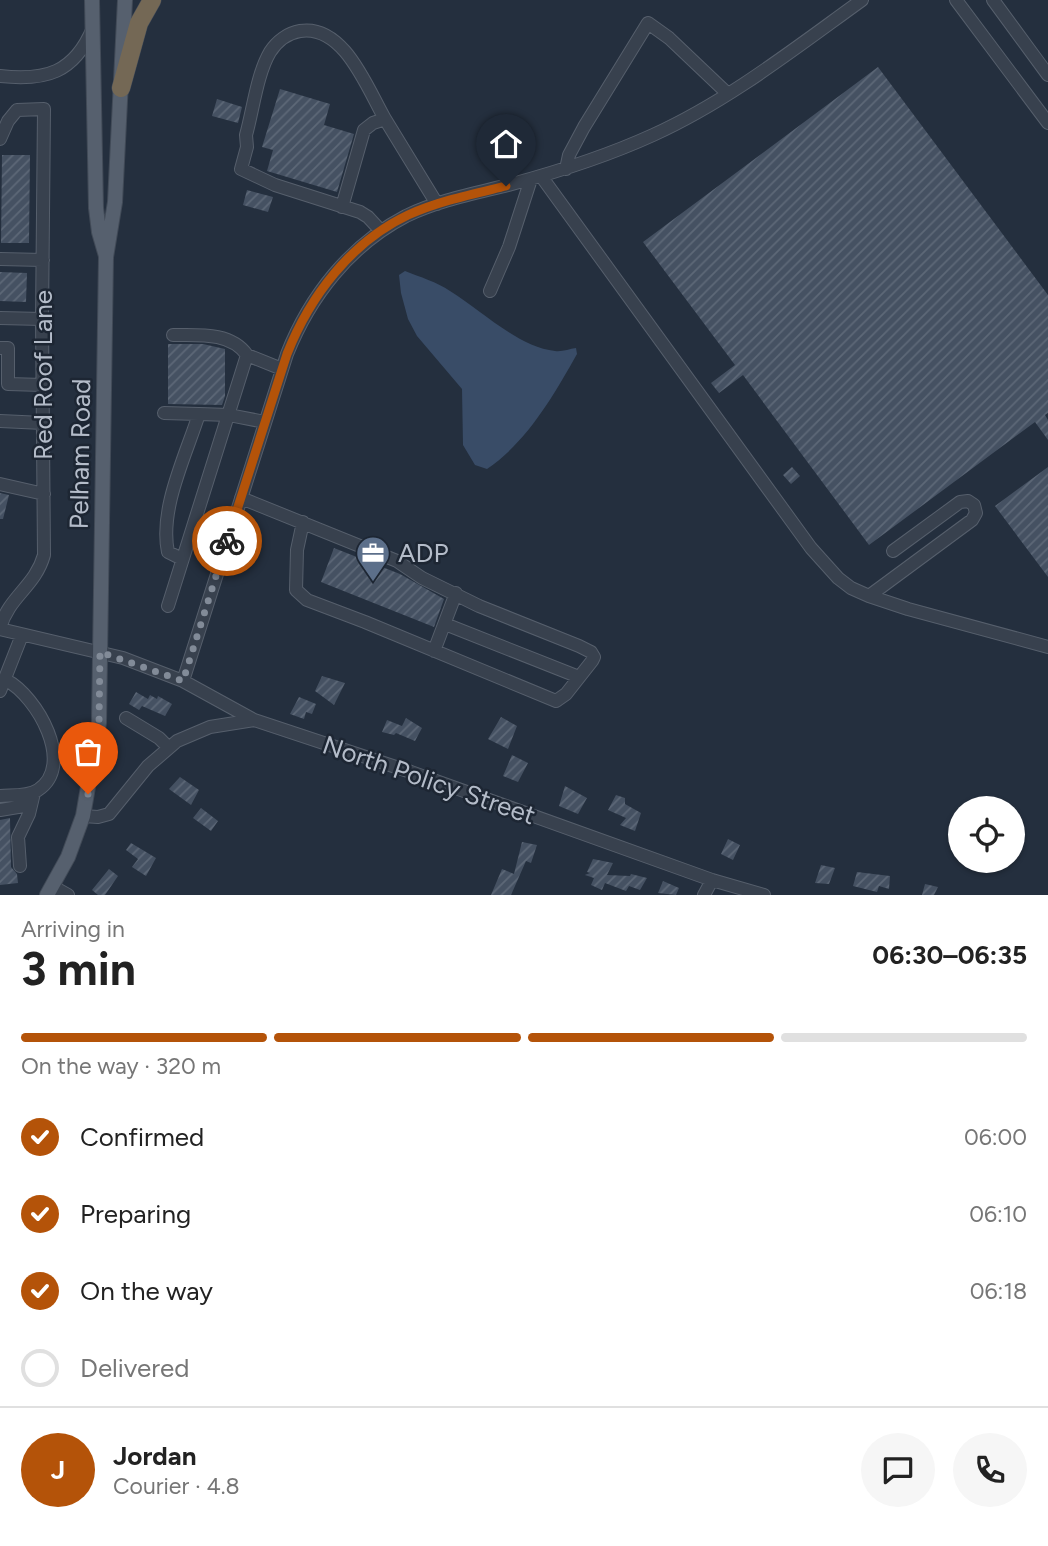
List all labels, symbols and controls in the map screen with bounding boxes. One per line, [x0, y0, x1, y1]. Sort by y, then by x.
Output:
pin [476, 114, 536, 186]
icon: home [487, 125, 525, 163]
street label: Red Roof Lane [27, 290, 59, 460]
street label: Pelham Road [63, 378, 97, 530]
courier [192, 506, 262, 576]
icon: bike [208, 522, 246, 560]
office icon: ADP [354, 534, 392, 583]
place label: ADP [398, 537, 449, 569]
pin [58, 722, 118, 794]
street label: North Policy Street [318, 729, 540, 831]
icon: bag [69, 733, 107, 771]
map controls [948, 796, 1025, 873]
button: locate [948, 796, 1025, 873]
text: Arriving in [21, 915, 125, 943]
text: 06:30–06:35 [872, 939, 1027, 971]
text: 3 min [21, 941, 136, 997]
text: On the way · 320 m [21, 1052, 221, 1080]
icon: check [21, 1118, 59, 1156]
text: Confirmed [80, 1121, 204, 1153]
text: 06:00 [964, 1123, 1027, 1151]
icon: check [21, 1195, 59, 1233]
text: Preparing [80, 1198, 191, 1230]
text: 06:10 [969, 1200, 1027, 1228]
icon: check [21, 1272, 59, 1310]
text: On the way [80, 1275, 213, 1307]
text: 06:18 [970, 1277, 1027, 1305]
text: Delivered [80, 1352, 189, 1384]
button: chat [861, 1433, 935, 1507]
button: phone [953, 1433, 1027, 1507]
text: Jordan [113, 1440, 196, 1472]
text: J [51, 1454, 65, 1486]
text: Courier · 4.8 [113, 1472, 240, 1500]

